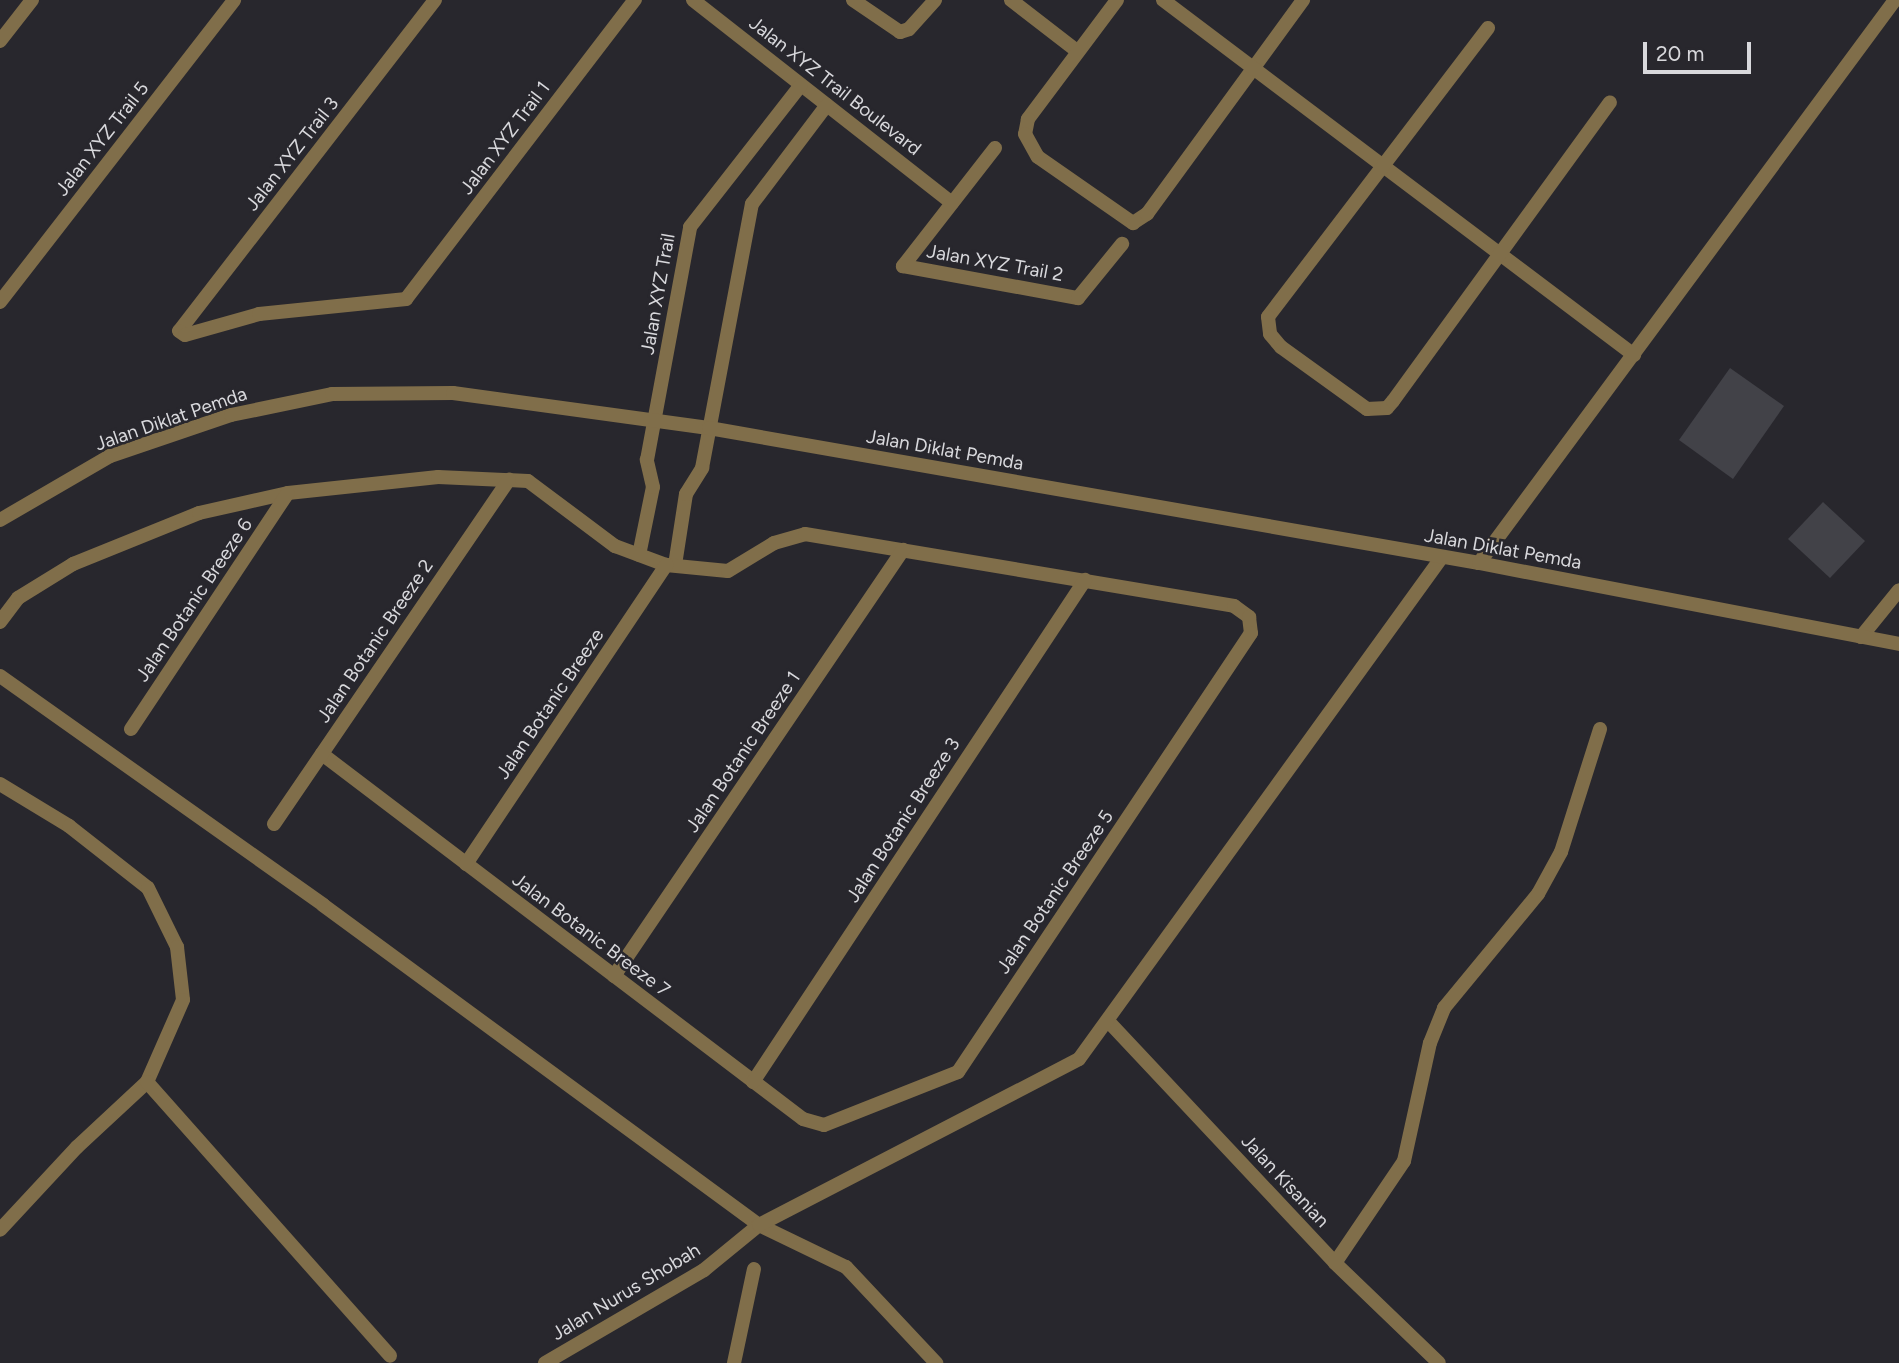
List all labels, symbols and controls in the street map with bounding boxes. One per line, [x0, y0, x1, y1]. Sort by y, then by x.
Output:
street label: Jalan XYZ Trail Boulevard [744, 12, 926, 160]
scale bar [1647, 28, 1756, 72]
text: 20 m [1656, 41, 1704, 66]
street label: Jalan XYZ Trail 5 [50, 77, 154, 201]
street label: Jalan XYZ Trail 1 [455, 77, 555, 199]
street label: Jalan XYZ Trail 3 [241, 93, 343, 215]
street label: Jalan XYZ Trail [636, 231, 680, 357]
street label: Jalan XYZ Trail 2 [925, 240, 1065, 286]
street label: Jalan Diklat Pemda [92, 382, 250, 456]
street label: Jalan Diklat Pemda [865, 425, 1025, 475]
street label: Jalan Botanic Breeze 6 [131, 514, 257, 686]
street label: Jalan Diklat Pemda [1423, 524, 1583, 574]
street label: Jalan Botanic Breeze 2 [312, 555, 438, 727]
street label: Jalan Botanic Breeze [491, 624, 609, 784]
street label: Jalan Botanic Breeze 1 [681, 667, 805, 837]
street label: Jalan Botanic Breeze 3 [841, 733, 965, 907]
street label: Jalan Botanic Breeze 5 [992, 806, 1118, 978]
street label: Jalan Botanic Breeze 7 [508, 868, 674, 1002]
street label: Jalan Kisanian [1236, 1130, 1334, 1232]
street label: Jalan Nurus Shobah [548, 1239, 704, 1345]

